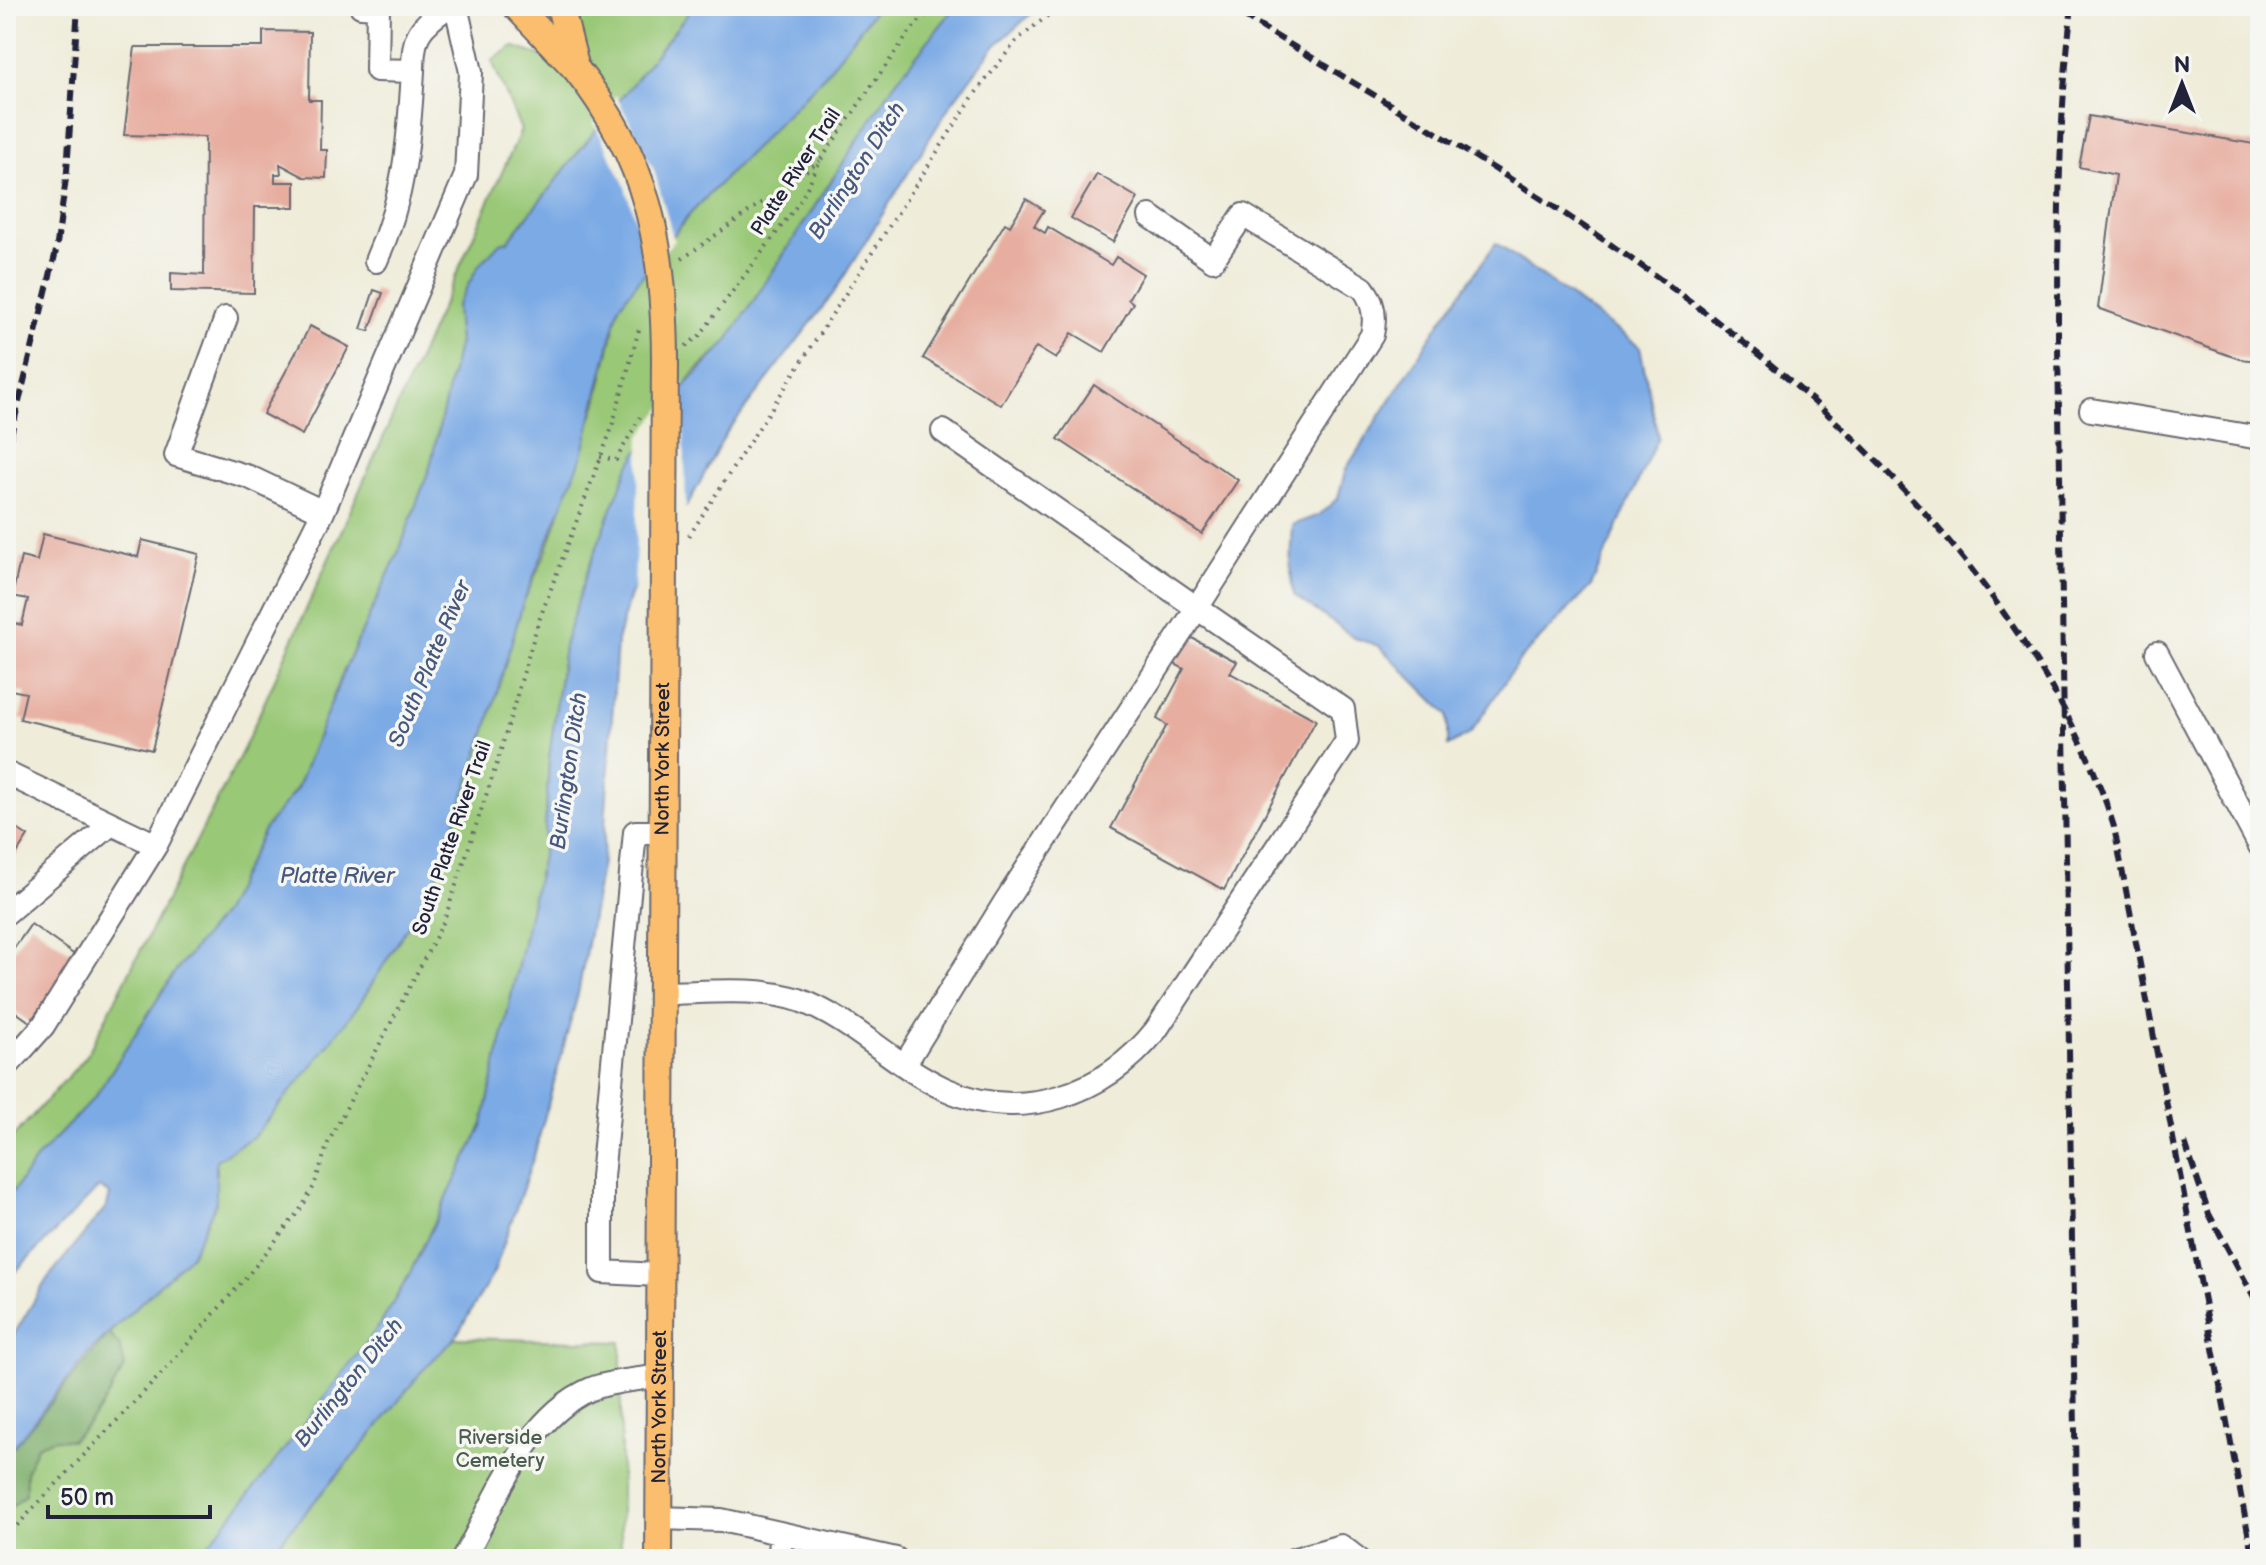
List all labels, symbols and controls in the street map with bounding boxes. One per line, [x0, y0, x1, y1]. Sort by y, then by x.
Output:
north arrow [2142, 44, 2222, 124]
text: N [2174, 52, 2190, 79]
water label: Burlington Ditch [803, 97, 911, 245]
street label: Platte River Trail [746, 104, 846, 240]
water label: South Platte River [383, 575, 478, 751]
street label: North York Street [651, 682, 675, 836]
water label: Burlington Ditch [545, 691, 593, 851]
street label: South Platte River Trail [407, 738, 497, 938]
water label: Platte River [280, 863, 396, 890]
water label: Burlington Ditch [289, 1313, 409, 1453]
street label: North York Street [647, 1330, 672, 1484]
park label: Riverside Cemetery [455, 1426, 545, 1473]
scale bar [48, 1469, 210, 1519]
text: 50 m [60, 1483, 114, 1512]

